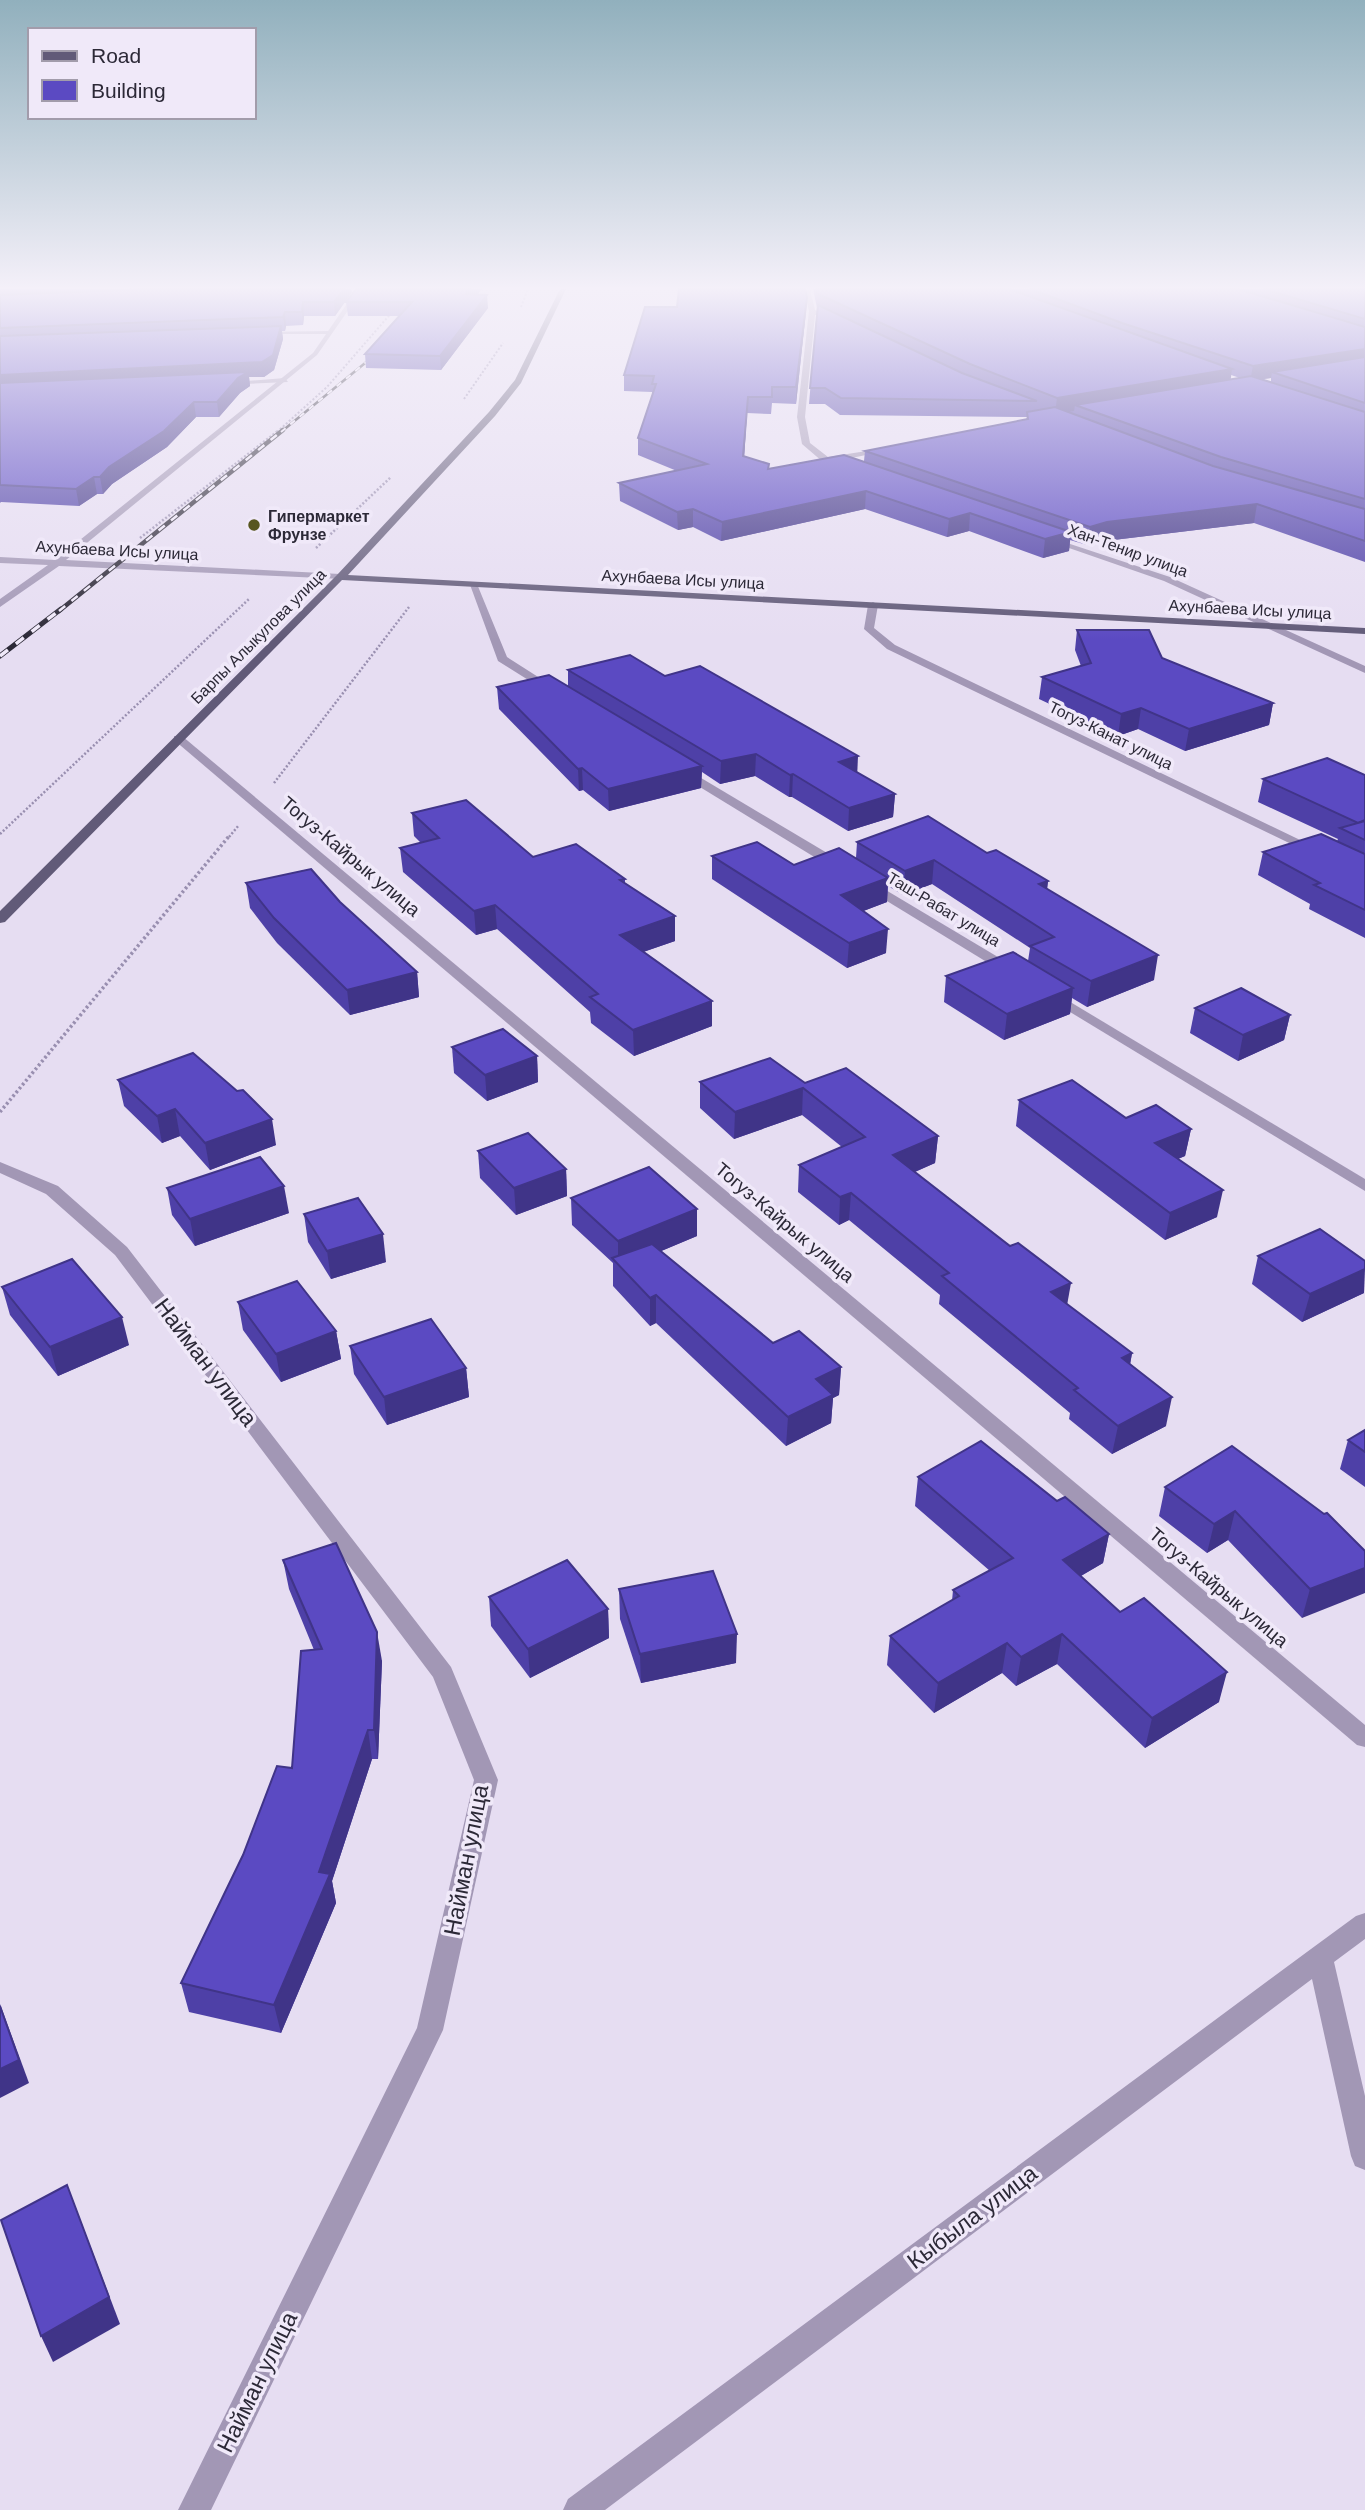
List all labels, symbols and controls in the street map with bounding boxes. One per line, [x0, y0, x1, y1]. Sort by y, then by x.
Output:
legend [28, 28, 256, 119]
text: Road [91, 44, 141, 67]
text: Building [91, 79, 166, 102]
place label: Гипермаркет Фрунзе [268, 508, 370, 543]
marker: Гипермаркет Фрунзе [246, 517, 262, 533]
street label: Хан-Тенир улица [1065, 521, 1190, 580]
street label: Ахунбаева Исы улица [35, 538, 199, 563]
street label: Барпы Алыкулова улица [188, 565, 329, 707]
street label: Ахунбаева Исы улица [601, 567, 765, 592]
street label: Ахунбаева Исы улица [1168, 597, 1332, 622]
street label: Тогуз-Канат улица [1046, 698, 1175, 773]
street label: Тогуз-Кайрык улица [277, 792, 425, 921]
street label: Таш-Рабат улица [884, 869, 1003, 950]
street label: Тогуз-Кайрык улица [711, 1158, 859, 1287]
street label: Найман улица [150, 1293, 263, 1431]
street label: Тогуз-Кайрык улица [1145, 1523, 1293, 1652]
street label: Найман улица [439, 1782, 493, 1938]
street label: Кыбыла улица [902, 2160, 1042, 2274]
street label: Найман улица [212, 2307, 302, 2457]

